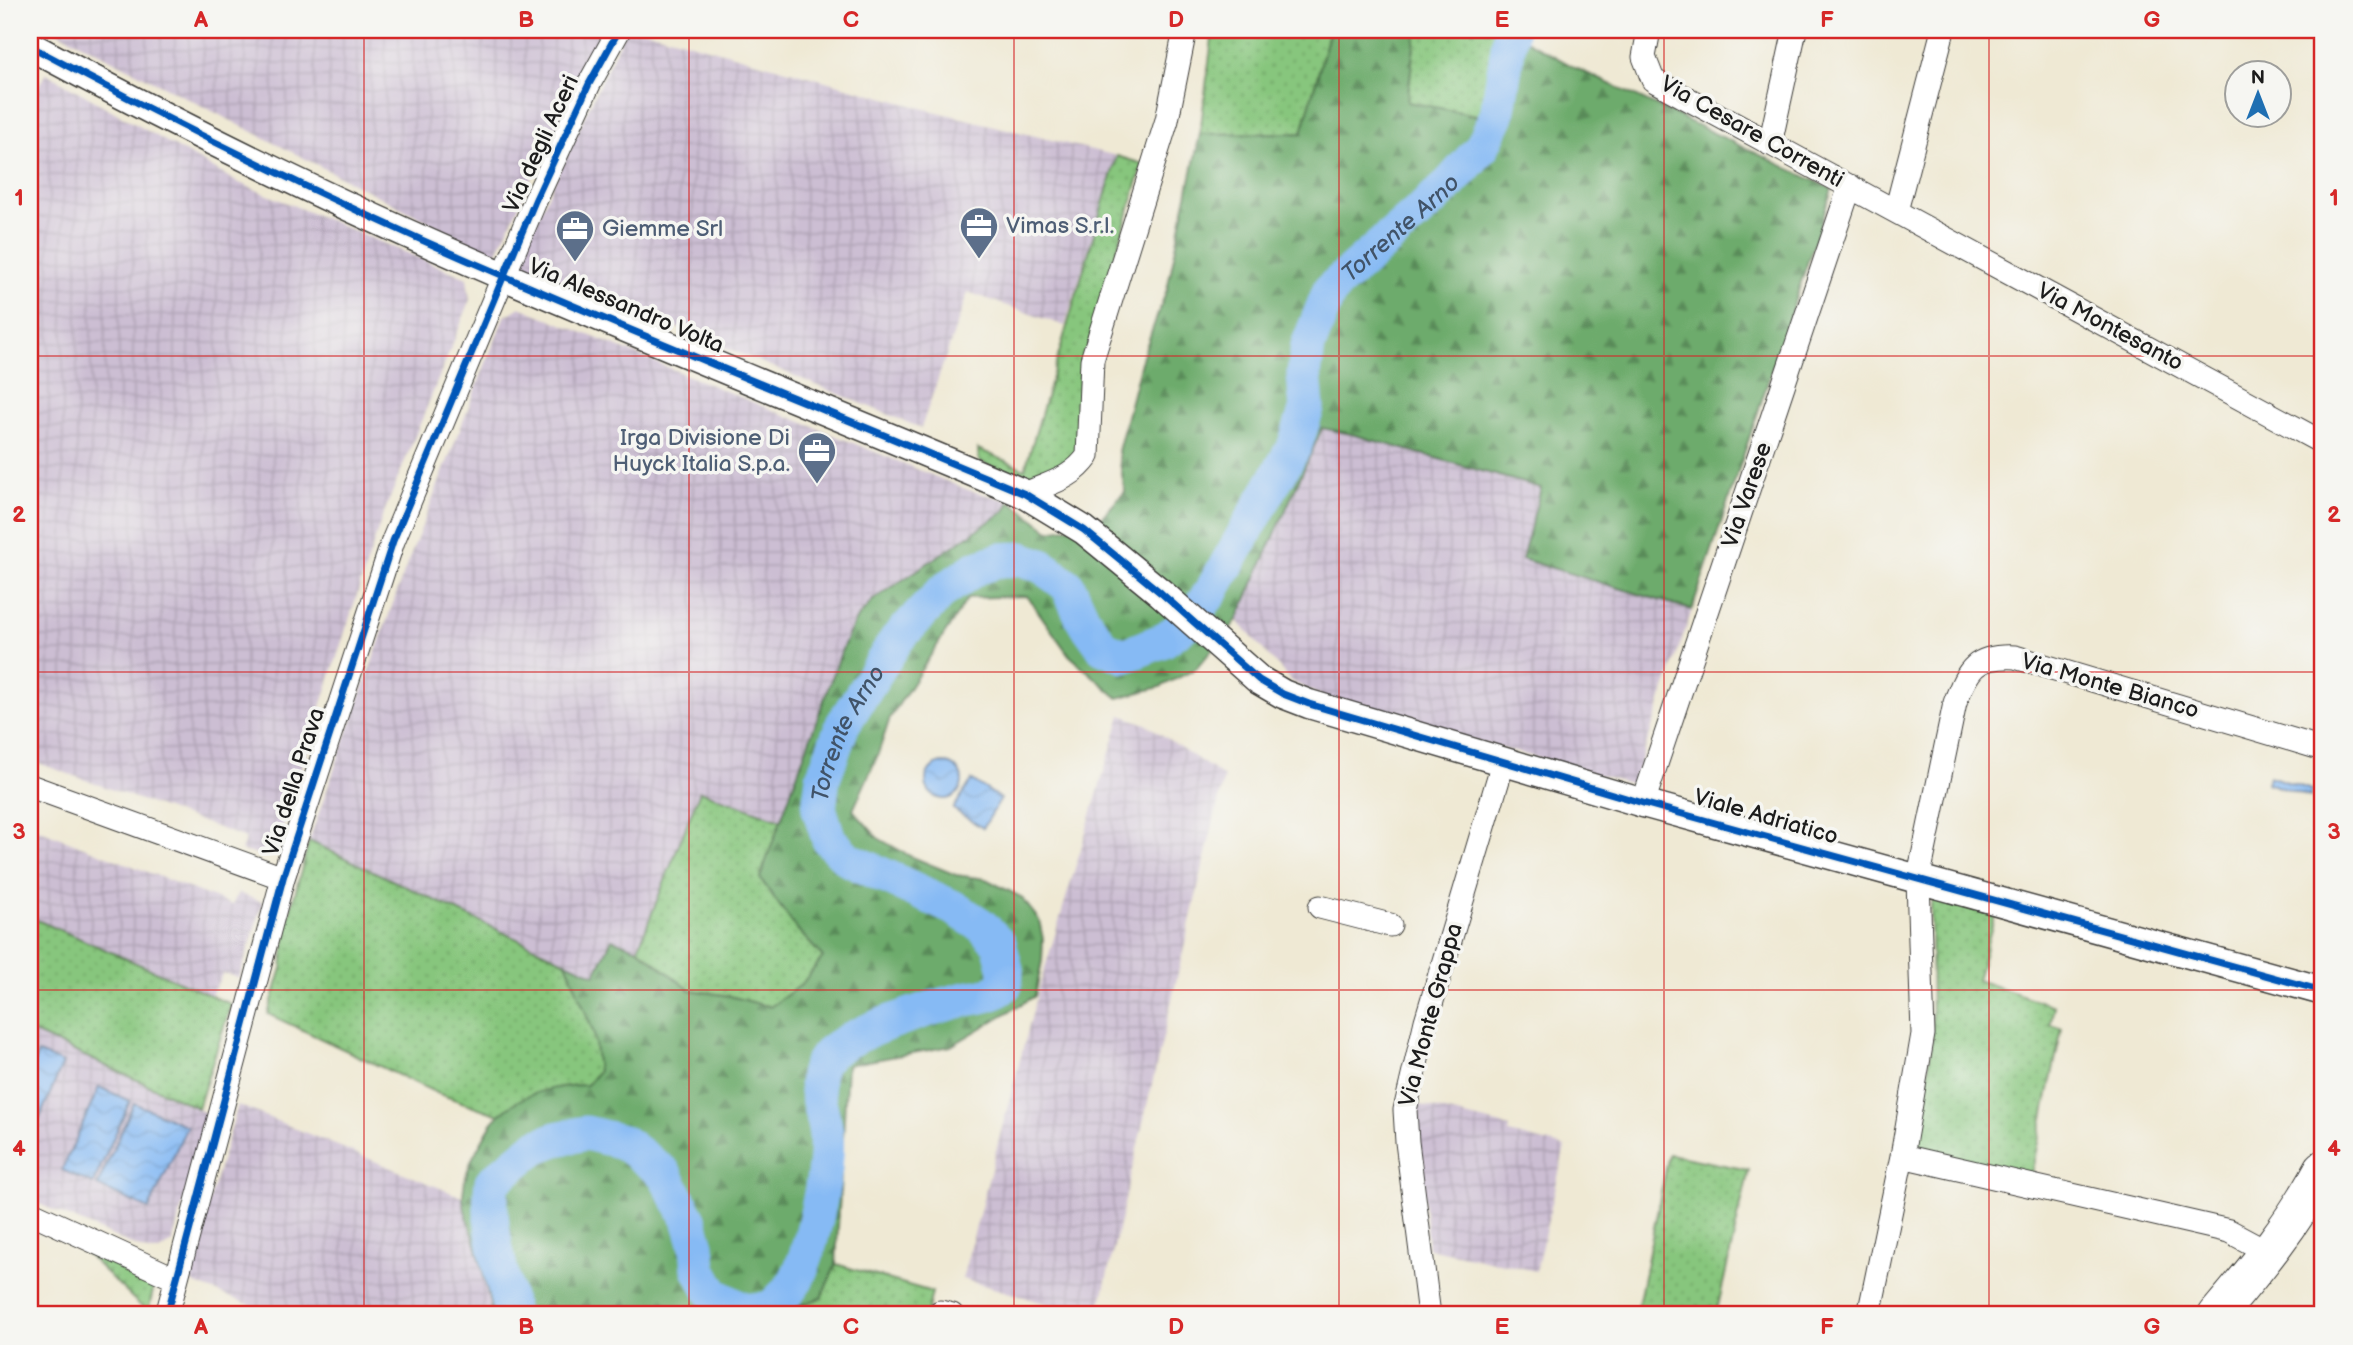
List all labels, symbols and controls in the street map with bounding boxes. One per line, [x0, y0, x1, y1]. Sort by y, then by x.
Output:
text: A [193, 6, 209, 34]
text: B [518, 6, 534, 34]
text: C [843, 6, 859, 34]
text: D [1168, 6, 1184, 34]
text: E [1495, 6, 1510, 34]
text: F [1820, 6, 1834, 34]
text: G [2144, 6, 2161, 34]
north arrow [2224, 60, 2294, 130]
text: N [2251, 67, 2265, 90]
street label: Via Cesare Correnti [1655, 70, 1849, 194]
street label: Via degli Aceri [497, 71, 585, 217]
water label: Torrente Arno [1335, 168, 1466, 288]
text: 1 [14, 184, 24, 212]
text: 1 [2329, 184, 2339, 212]
office icon: Vimas S.r.l. [958, 205, 1000, 260]
office icon: Giemme Srl [554, 208, 596, 263]
place label: Vimas S.r.l. [1006, 212, 1114, 240]
place label: Giemme Srl [602, 215, 723, 243]
street label: Via Alessandro Volta [524, 252, 728, 360]
street label: Via Montesanto [2032, 277, 2188, 377]
place label: Irga Divisione Di Huyck Italia S.p.a. [613, 424, 790, 478]
office icon: Irga Divisione Di Huyck Italia S.p.a. [796, 430, 838, 485]
street label: Via Varese [1716, 438, 1778, 552]
text: 2 [12, 501, 26, 529]
text: 2 [2327, 501, 2341, 529]
street label: Via Monte Bianco [2018, 647, 2202, 725]
water label: Torrente Arno [806, 660, 891, 803]
street label: Via della Prava [257, 704, 331, 860]
street label: Viale Adriatico [1691, 783, 1841, 851]
text: 3 [12, 818, 26, 846]
text: 3 [2327, 818, 2341, 846]
street label: Via Monte Grappa [1393, 920, 1469, 1110]
text: 4 [12, 1135, 26, 1163]
text: 4 [2327, 1135, 2341, 1163]
text: A [193, 1313, 209, 1341]
text: B [518, 1313, 534, 1341]
text: C [843, 1313, 859, 1341]
text: D [1168, 1313, 1184, 1341]
text: E [1495, 1313, 1510, 1341]
text: F [1820, 1313, 1834, 1341]
text: G [2144, 1313, 2161, 1341]

